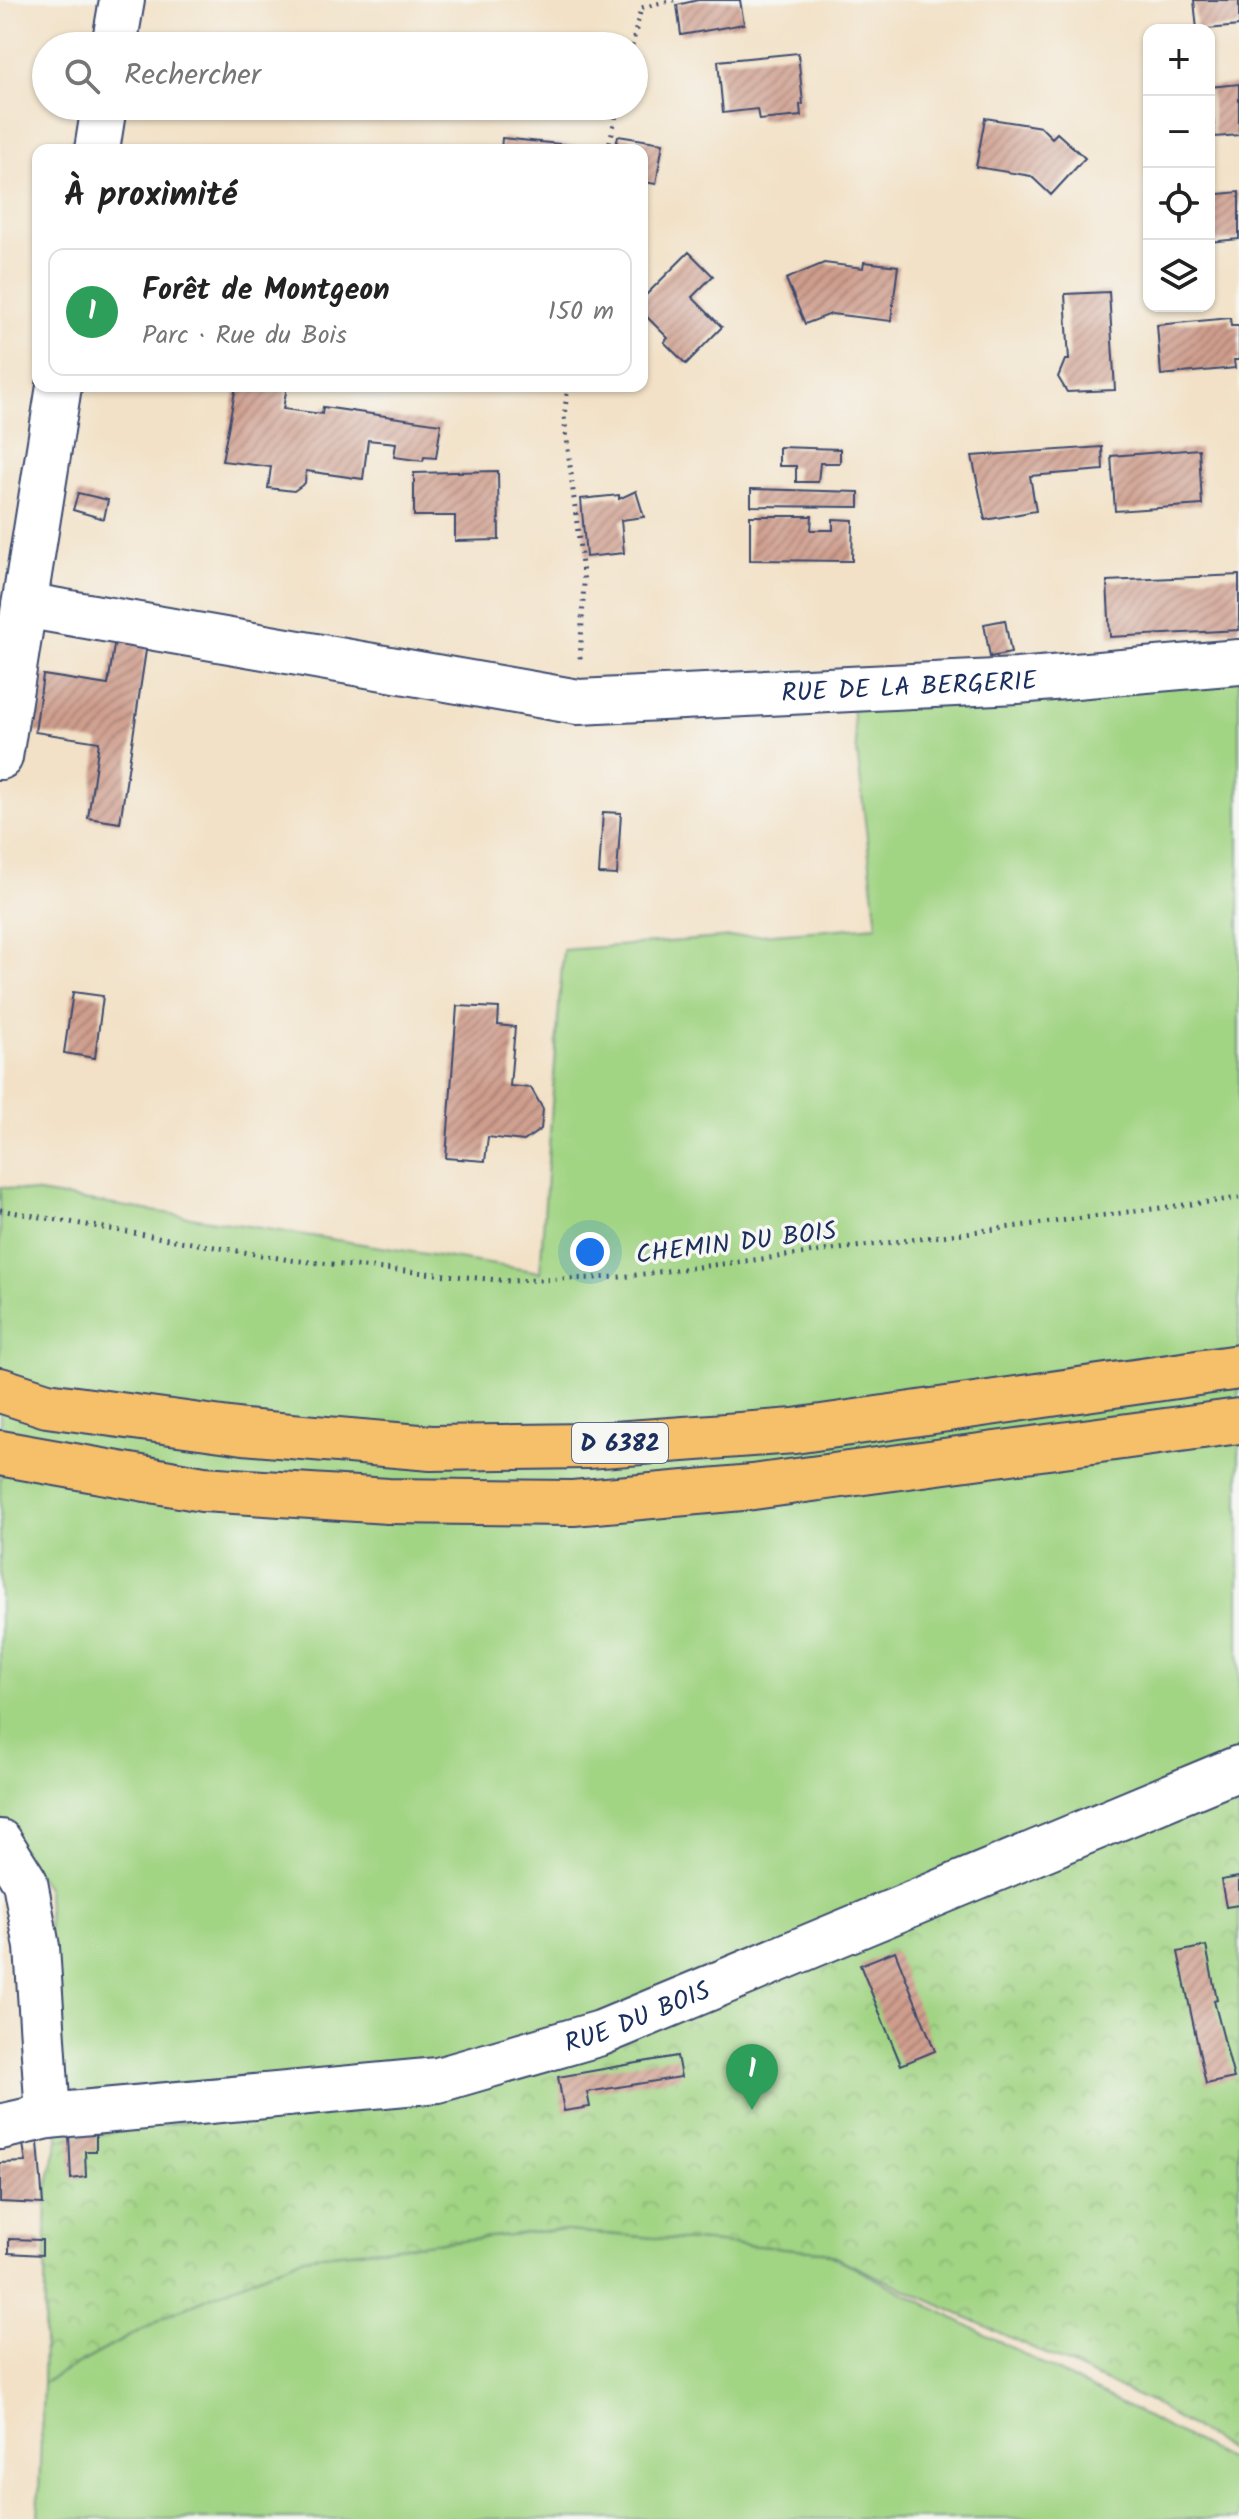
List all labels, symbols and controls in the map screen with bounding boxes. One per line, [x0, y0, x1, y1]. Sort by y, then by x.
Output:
map controls [1143, 24, 1215, 312]
button: + [1143, 24, 1215, 96]
search box [32, 32, 648, 120]
text: Rechercher [124, 52, 261, 100]
icon: search [60, 54, 104, 98]
button: − [1143, 96, 1215, 168]
button: locate [1143, 168, 1215, 240]
text: À proximité [64, 169, 237, 223]
button: layers [1143, 240, 1215, 312]
text: Forêt de Montgeon [142, 267, 390, 315]
text: 1 [88, 291, 96, 333]
text: 150 m [548, 291, 614, 333]
text: Parc · Rue du Bois [142, 315, 347, 357]
street label: RUE DE LA BERGERIE [781, 660, 1040, 715]
street label: CHEMIN DU BOIS [633, 1211, 839, 1277]
your location [570, 1232, 610, 1272]
road number: D 6382 [572, 1423, 668, 1463]
street label: RUE DU BOIS [560, 1971, 717, 2065]
pin: 1 [726, 2044, 778, 2110]

